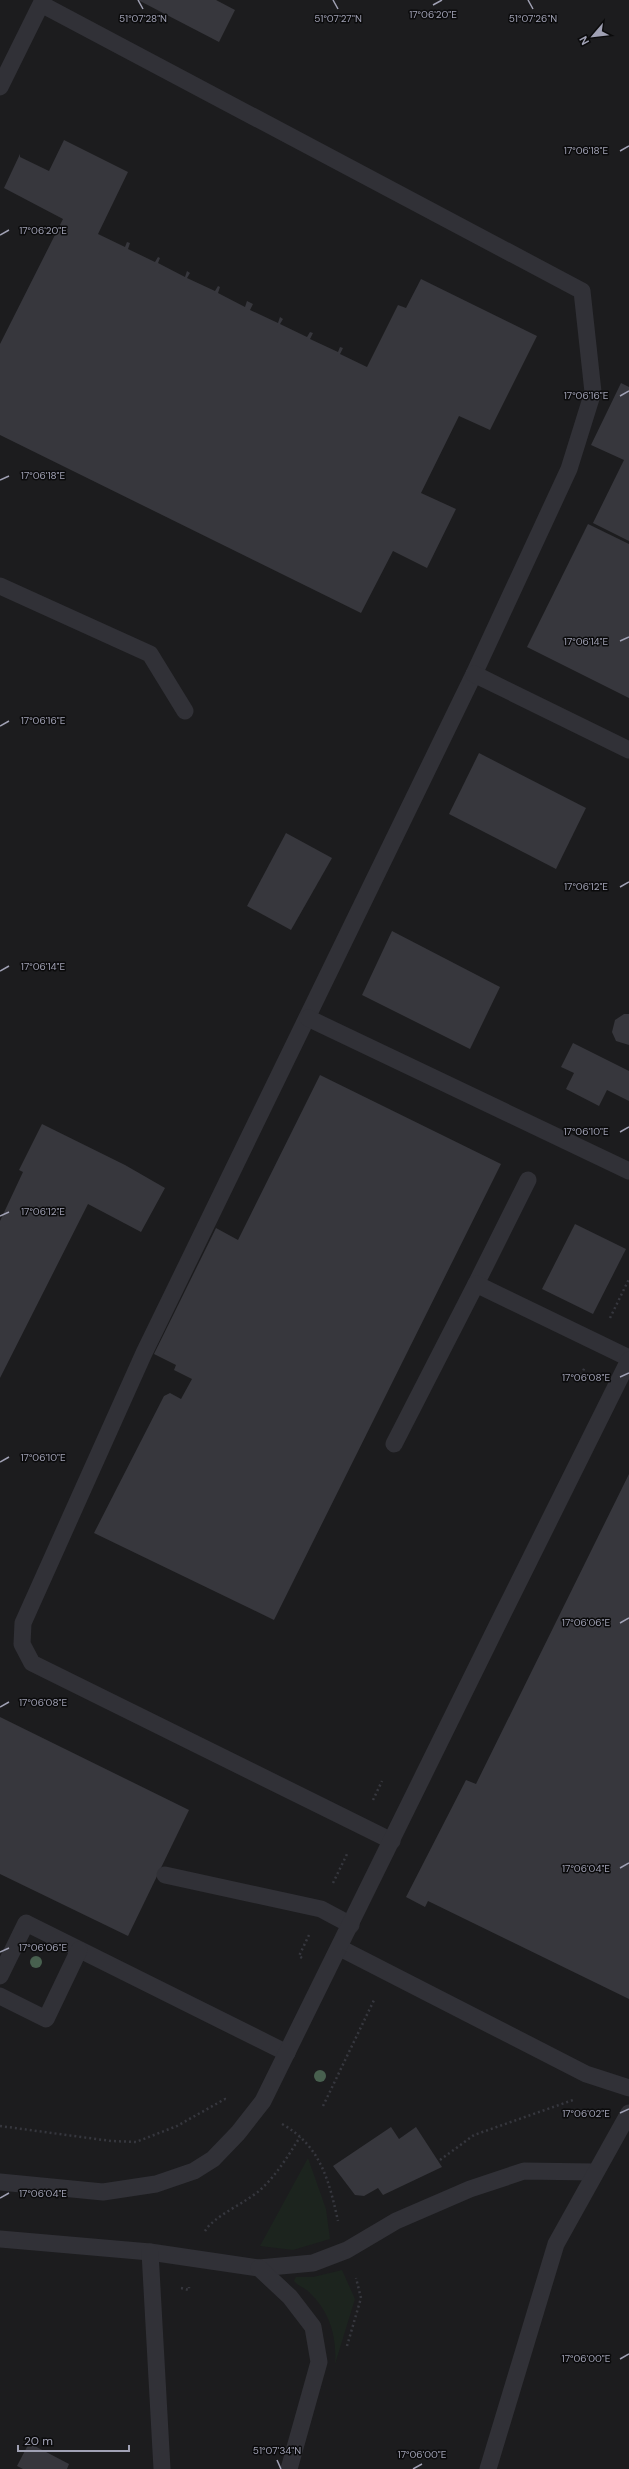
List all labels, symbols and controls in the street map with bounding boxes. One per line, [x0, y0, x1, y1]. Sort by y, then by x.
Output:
text: 17°06'20"E [409, 8, 457, 21]
text: 51°07'28"N [119, 12, 167, 25]
text: 51°07'27"N [314, 12, 362, 25]
text: 51°07'26"N [509, 12, 557, 25]
north arrow [573, 16, 613, 56]
text: N [576, 34, 592, 48]
text: 17°06'18"E [564, 144, 609, 157]
text: 17°06'20"E [19, 224, 67, 237]
text: 17°06'16"E [564, 389, 609, 402]
text: 17°06'18"E [21, 469, 66, 482]
text: 17°06'14"E [564, 635, 609, 648]
text: 17°06'16"E [21, 714, 66, 727]
text: 17°06'12"E [564, 880, 608, 893]
text: 17°06'14"E [21, 960, 66, 973]
text: 17°06'10"E [563, 1125, 609, 1138]
text: 17°06'12"E [21, 1205, 65, 1218]
text: 17°06'08"E [562, 1371, 610, 1384]
text: 17°06'10"E [20, 1451, 66, 1464]
text: 17°06'06"E [562, 1616, 610, 1629]
text: 17°06'08"E [19, 1696, 67, 1709]
text: 17°06'04"E [562, 1862, 610, 1875]
text: 17°06'06"E [19, 1941, 67, 1954]
text: 17°06'02"E [562, 2107, 610, 2120]
text: 17°06'04"E [19, 2187, 67, 2200]
text: 17°06'00"E [562, 2352, 611, 2365]
scale bar [18, 2427, 129, 2453]
text: 20 m [24, 2433, 53, 2449]
text: 51°07'34"N [253, 2444, 301, 2457]
text: 17°06'00"E [398, 2448, 447, 2461]

